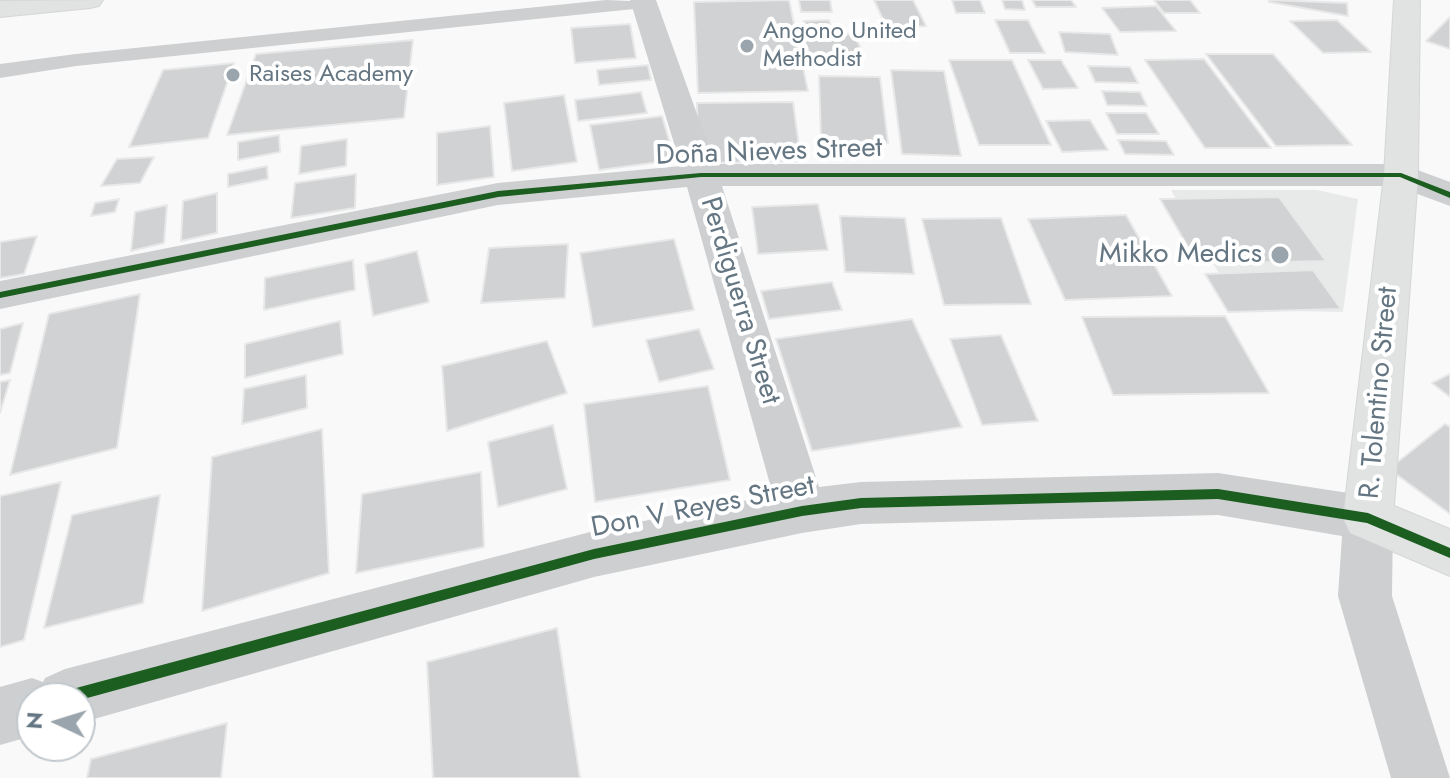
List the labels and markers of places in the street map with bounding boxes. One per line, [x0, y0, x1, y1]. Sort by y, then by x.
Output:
place label: Angono United Methodist [763, 18, 917, 74]
marker: Angono United Methodist [738, 37, 756, 55]
place label: Raises Academy [249, 61, 413, 89]
marker: Raises Academy [224, 66, 242, 84]
place label: Mikko Medics [1099, 238, 1262, 272]
marker: Mikko Medics [1269, 244, 1291, 266]

